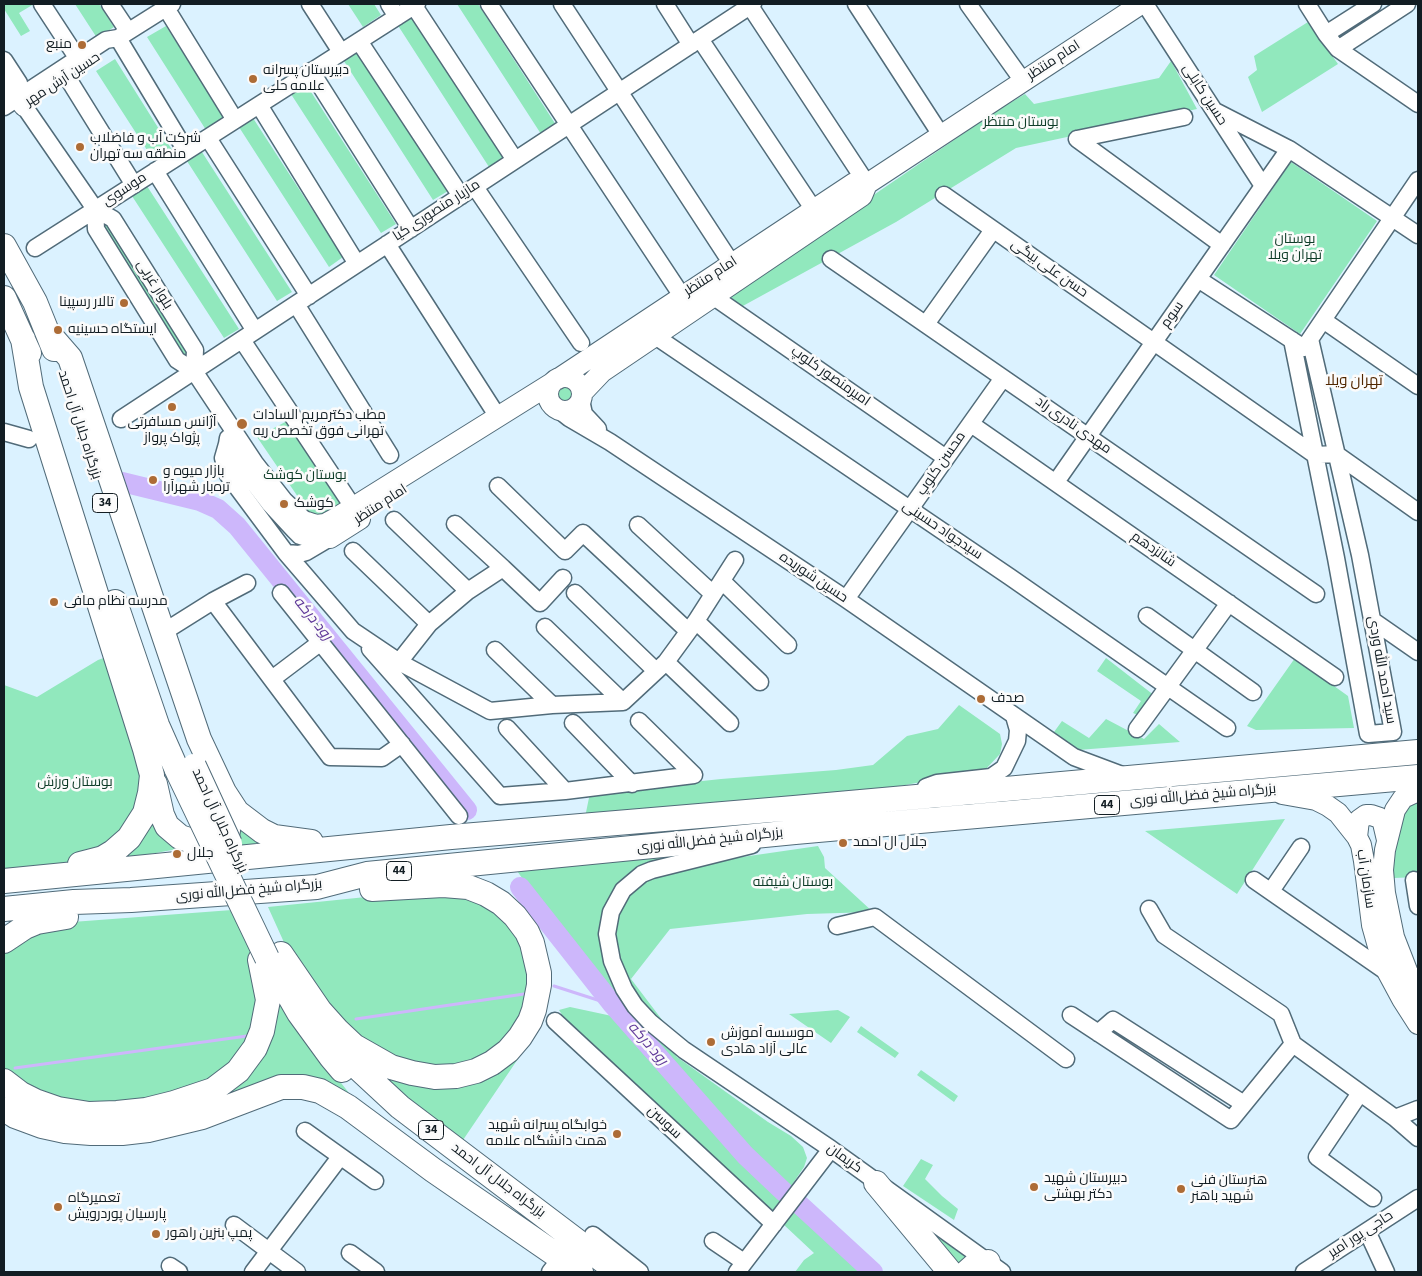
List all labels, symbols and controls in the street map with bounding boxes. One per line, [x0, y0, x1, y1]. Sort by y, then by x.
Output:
place label: منبع [46, 37, 72, 53]
street label: امام منتظر [1024, 38, 1084, 84]
marker: منبع [76, 39, 88, 51]
street label: حسین آرش مهر [22, 49, 104, 111]
street label: حسین کابلی [1178, 61, 1230, 129]
place label: دبیرستان پسرانه علامه حلی [263, 63, 349, 95]
marker: دبیرستان پسرانه علامه حلی [247, 73, 259, 85]
park label: بوستان منتظر [983, 115, 1059, 131]
place label: شرکت آب و فاضلاب منطقه سه تهران [90, 131, 201, 164]
marker: شرکت آب و فاضلاب منطقه سه تهران [74, 141, 86, 153]
street label: موسوی [100, 170, 150, 210]
street label: مازیار منصوری کیا [390, 177, 484, 245]
park label: بوستان تهران ویلا [1268, 232, 1322, 264]
street label: حسن علی بیگی [1007, 236, 1091, 302]
street label: امام منتظر [681, 254, 741, 300]
street label: بلوار غربی [132, 257, 176, 313]
place label: تالار رسپینا [59, 295, 114, 311]
marker: تالار رسپینا [118, 297, 130, 309]
street label: سوم [1158, 299, 1188, 331]
place label: ایستگاه حسینیه [68, 322, 157, 338]
marker: ایستگاه حسینیه [52, 324, 64, 336]
street label: امیرمنصور کلوپ [787, 343, 873, 411]
street label: بزرگراه جلال آل احمد [53, 368, 105, 482]
district label: تهران ویلا [1325, 373, 1383, 391]
street label: مهدی نادری راد [1032, 394, 1114, 458]
marker: آژانس مسافرتی پژواک پرواز [166, 401, 178, 413]
place label: مطب دكترمريم السادات تهرانی فوق تخصص ریه [253, 408, 386, 441]
place label: آژانس مسافرتی پژواک پرواز [127, 415, 217, 448]
marker: مطب دكترمريم السادات تهرانی فوق تخصص ریه [235, 417, 249, 431]
street label: محسن کلوپ [914, 429, 970, 499]
place label: بازار میوه و تره‌بار شهرآرا [163, 464, 230, 497]
park label: بوستان کوشک [263, 468, 347, 484]
marker: بازار میوه و تره‌بار شهرآرا [147, 474, 159, 486]
street label: امام منتظر [351, 482, 411, 528]
road number: 34 [92, 493, 118, 512]
place label: کوشک [294, 496, 334, 512]
marker: کوشک [278, 498, 290, 510]
street label: سیدجواد حسینی [899, 498, 985, 564]
street label: شانزدهم [1127, 529, 1179, 571]
street label: حسین شوریده [775, 549, 851, 607]
water label: رود درکه [289, 593, 335, 645]
place label: مدرسه نظام مافی [64, 594, 168, 610]
marker: مدرسه نظام مافی [48, 596, 60, 608]
street label: سید احمد الله وردی [1363, 615, 1399, 725]
place label: صدف [991, 691, 1024, 707]
marker: صدف [975, 693, 987, 705]
street label: بزرگراه جلال آل احمد [187, 766, 251, 876]
park label: بوستان ورزش [37, 775, 113, 791]
street label: بزرگراه شیخ فضل‌الله نوری [1129, 781, 1277, 811]
road number: 44 [1094, 796, 1120, 814]
street label: بزرگراه شیخ فضل‌الله نوری [636, 825, 784, 857]
place label: جلال ال احمد [853, 835, 927, 851]
marker: جلال ال احمد [837, 837, 849, 849]
place label: جلال [187, 846, 213, 862]
marker: جلال [171, 848, 183, 860]
street label: سازمان آب [1352, 848, 1378, 910]
road number: 44 [386, 861, 412, 880]
park label: بوستان شیفته [753, 875, 833, 891]
street label: بزرگراه شیخ فضل‌الله نوری [175, 876, 323, 906]
water label: رود درکه [623, 1019, 671, 1069]
place label: موسسه آموزش عالی آزاد هادی [721, 1026, 814, 1058]
marker: موسسه آموزش عالی آزاد هادی [705, 1036, 717, 1048]
street label: سوسن [643, 1103, 685, 1143]
place label: خوابگاه پسرانه شهید همت دانشگاه علامه [486, 1118, 607, 1150]
road number: 34 [418, 1120, 444, 1140]
marker: خوابگاه پسرانه شهید همت دانشگاه علامه [611, 1128, 623, 1140]
street label: بزرگراه جلال آل احمد [448, 1140, 548, 1222]
street label: کریمان [823, 1141, 865, 1177]
place label: دبیرستان شهید دکتر بهشتی [1044, 1171, 1127, 1204]
place label: هنرستان فنی شهید باهنر [1191, 1173, 1267, 1206]
marker: دبیرستان شهید دکتر بهشتی [1028, 1181, 1040, 1193]
marker: هنرستان فنی شهید باهنر [1175, 1183, 1187, 1195]
place label: تعمیرگاه پارسیان پوردرویش [68, 1191, 166, 1224]
marker: تعمیرگاه پارسیان پوردرویش [52, 1201, 64, 1213]
street label: حاجی پور امیر [1325, 1208, 1397, 1262]
place label: پمپ بنزین راهور [166, 1226, 252, 1242]
marker: پمپ بنزین راهور [150, 1228, 162, 1240]

